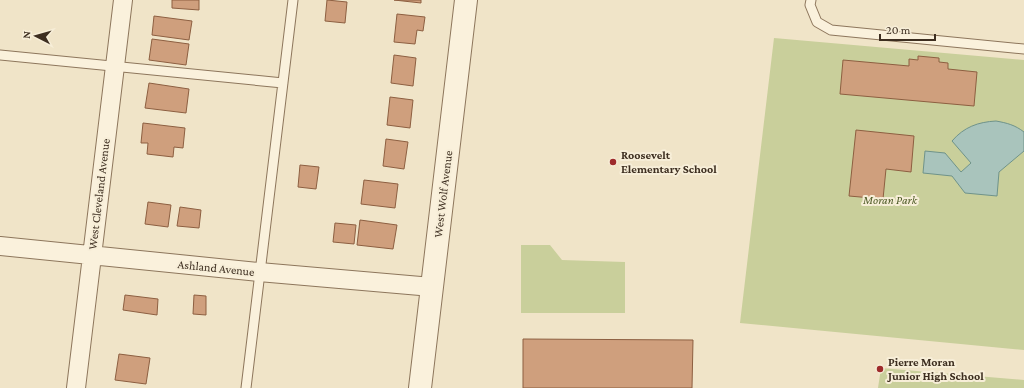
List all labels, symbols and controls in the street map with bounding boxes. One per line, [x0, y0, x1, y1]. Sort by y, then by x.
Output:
north arrow [16, 16, 56, 56]
scale bar [880, 16, 935, 42]
text: 20 m [886, 23, 911, 37]
text: N [20, 30, 32, 39]
street label: West Cleveland Avenue [85, 138, 113, 250]
place label: Roosevelt Elementary School [621, 148, 717, 176]
street label: West Wolf Avenue [431, 150, 455, 238]
marker: Roosevelt Elementary School [608, 157, 618, 167]
park label: Moran Park [862, 193, 918, 207]
street label: Ashland Avenue [177, 257, 255, 279]
place label: Pierre Moran Junior High School [886, 355, 984, 383]
marker: Pierre Moran Junior High School [875, 364, 885, 374]

